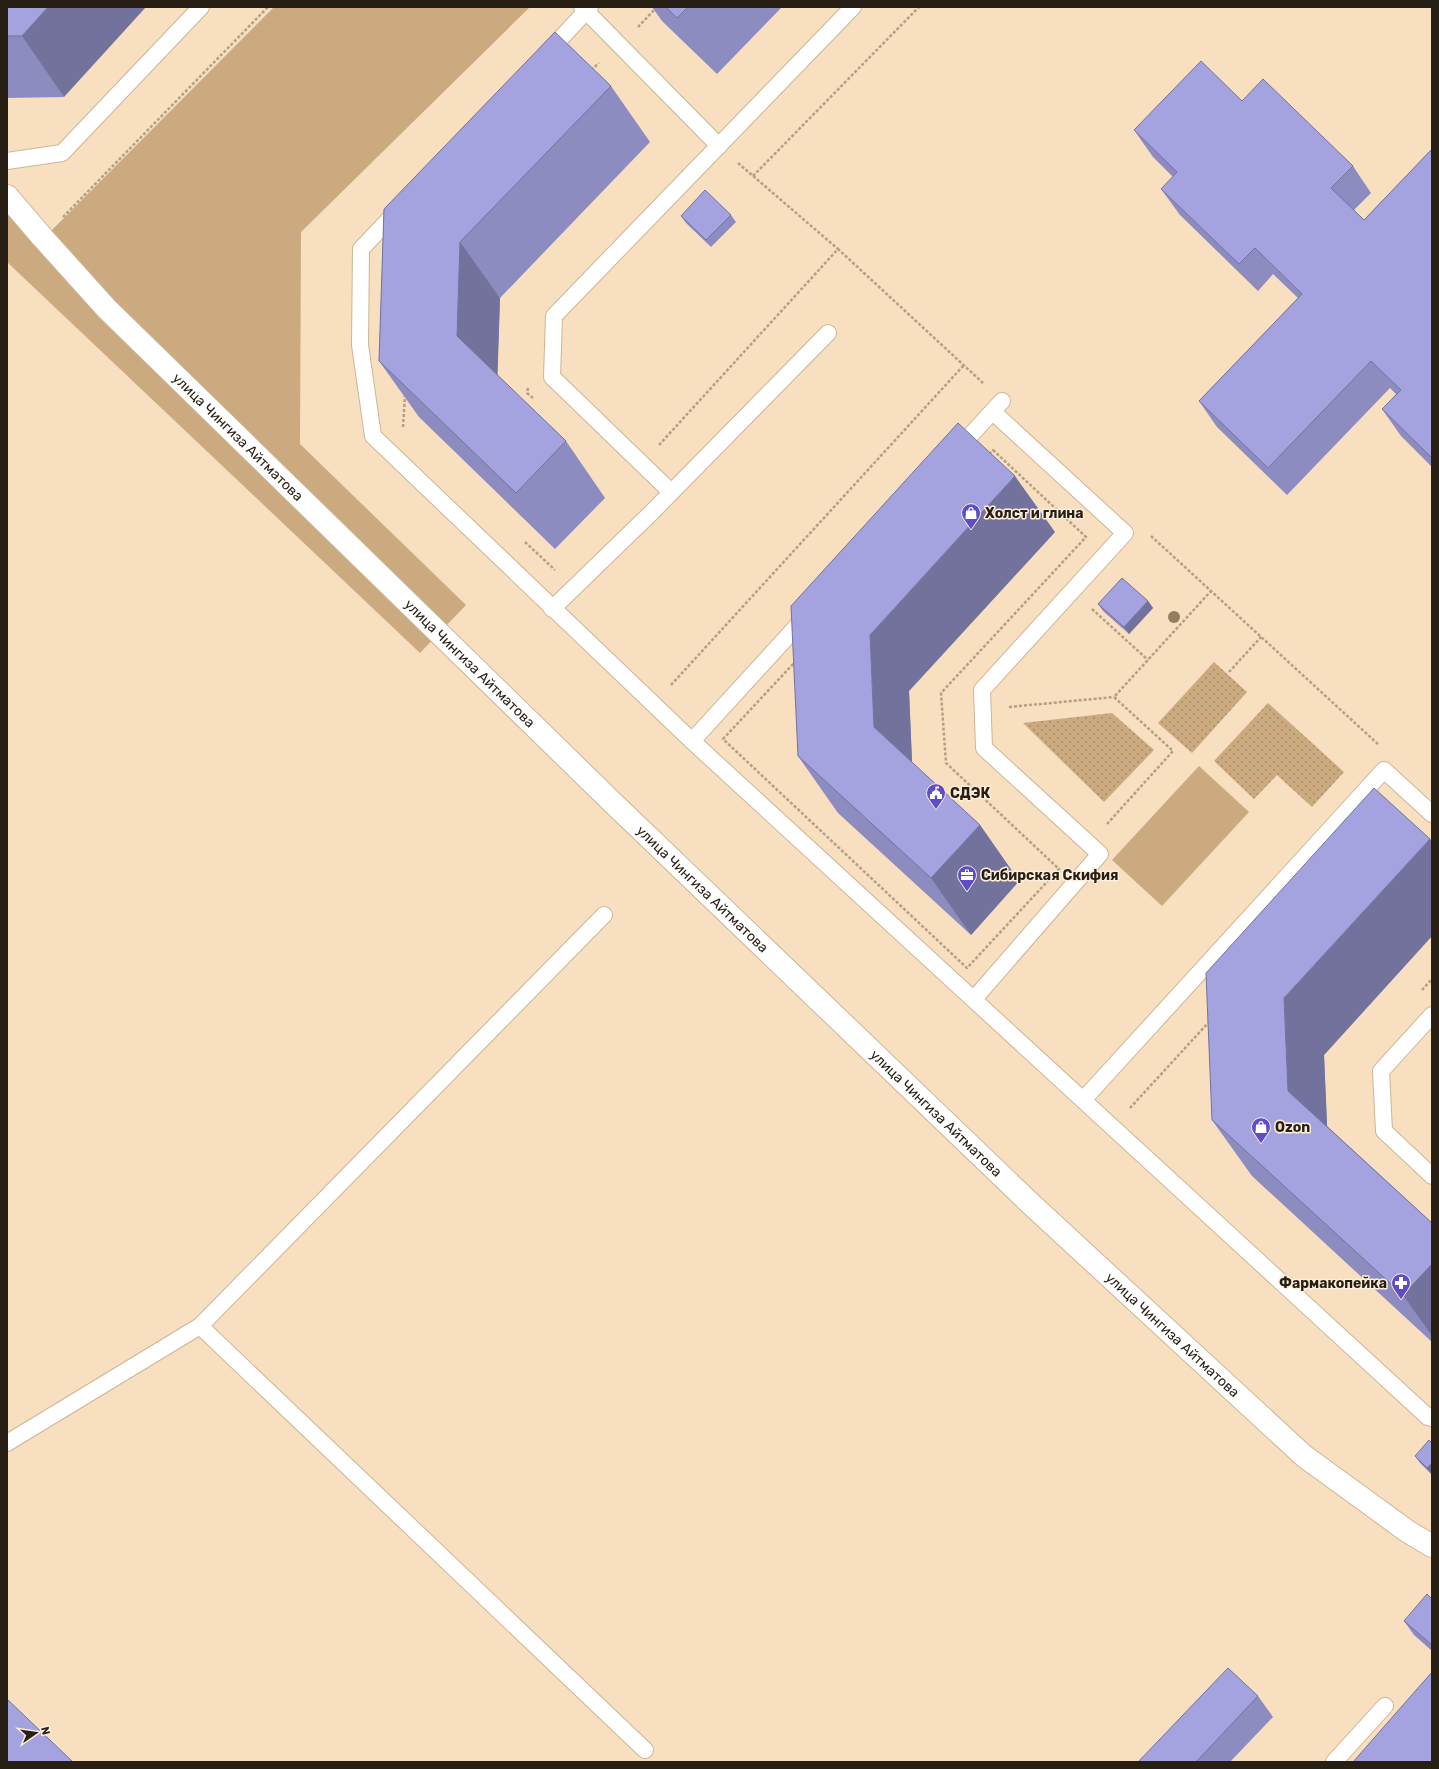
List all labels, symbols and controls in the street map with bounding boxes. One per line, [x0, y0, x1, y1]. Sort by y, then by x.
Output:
street label: улица Чингиза Айтматова [169, 369, 307, 504]
shop icon: Холст и глина [960, 502, 982, 530]
place label: Холст и глина [985, 505, 1084, 522]
street label: улица Чингиза Айтматова [401, 596, 539, 731]
public building icon: СДЭК [925, 782, 947, 810]
place label: СДЭК [950, 785, 990, 802]
street label: улица Чингиза Айтматова [633, 822, 772, 956]
office icon: Сибирская Скифия [956, 864, 978, 892]
place label: Сибирская Скифия [981, 867, 1119, 884]
street label: улица Чингиза Айтматова [867, 1046, 1006, 1180]
shop icon: Ozon [1250, 1116, 1272, 1144]
place label: Ozon [1275, 1119, 1310, 1136]
street label: улица Чингиза Айтматова [1102, 1269, 1243, 1401]
pharmacy icon: Фармакопейка [1390, 1272, 1412, 1300]
place label: Фармакопейка [1279, 1275, 1387, 1292]
north arrow [16, 1713, 56, 1753]
text: N [38, 1726, 52, 1736]

